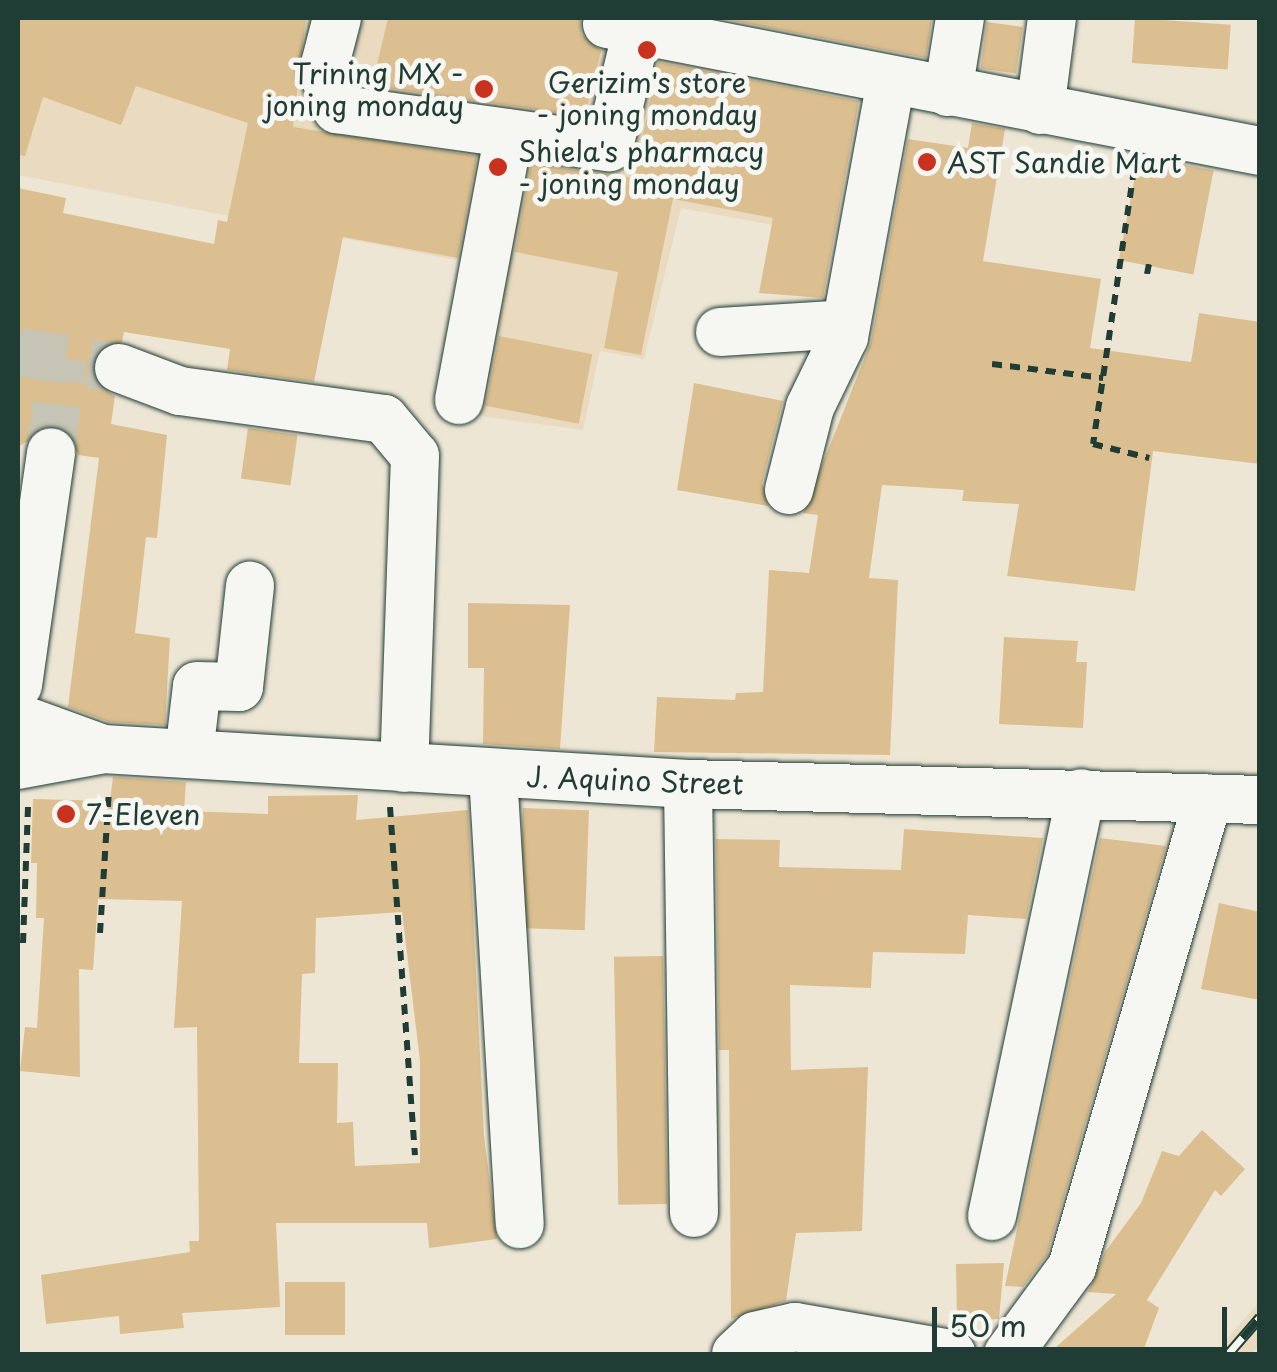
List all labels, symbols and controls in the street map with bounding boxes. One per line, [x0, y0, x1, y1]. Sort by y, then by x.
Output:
marker: Gerizim's store - joning monday [636, 39, 658, 61]
place label: Trining MX - joning monday [265, 56, 464, 122]
place label: Gerizim's store - joning monday [536, 65, 758, 131]
marker: Trining MX - joning monday [473, 78, 495, 100]
place label: Shiela's pharmacy - joning monday [518, 134, 765, 200]
place label: AST Sandie Mart [947, 145, 1182, 179]
marker: AST Sandie Mart [916, 151, 938, 173]
marker: Shiela's pharmacy - joning monday [487, 156, 509, 178]
street label: J. Aquino Street [525, 759, 745, 801]
place label: 7-Eleven [86, 797, 200, 831]
marker: 7-Eleven [55, 803, 77, 825]
scale bar [937, 1287, 1232, 1349]
text: 50 m [949, 1302, 1027, 1347]

